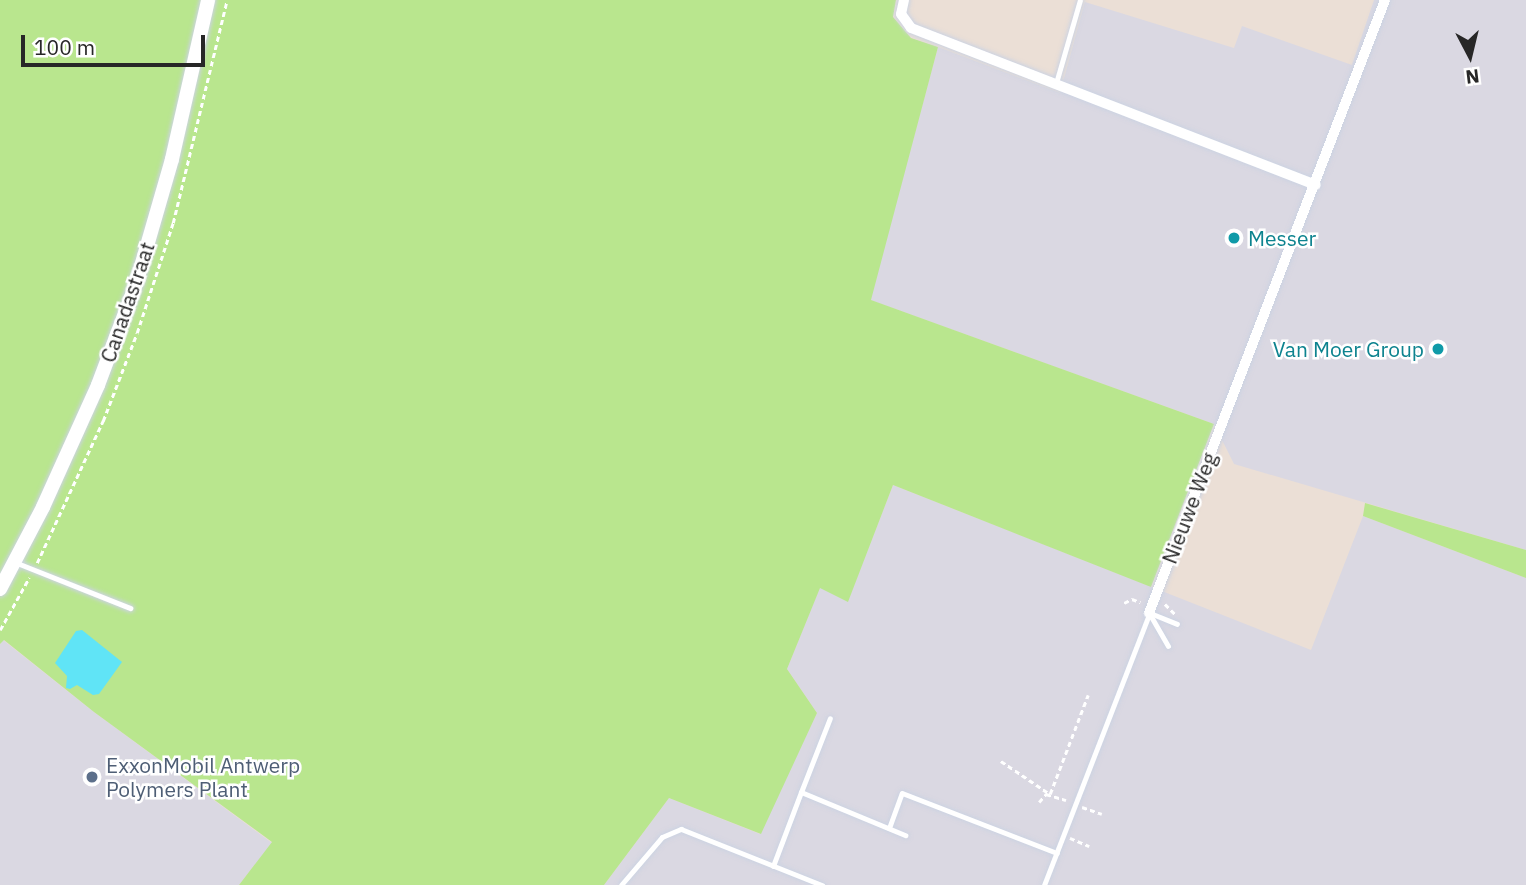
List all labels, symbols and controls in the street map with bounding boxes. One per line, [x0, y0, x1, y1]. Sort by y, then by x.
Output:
scale bar [24, 21, 208, 65]
north arrow [1435, 21, 1505, 91]
text: 100 m [34, 33, 95, 61]
text: N [1464, 64, 1481, 90]
place label: Messer [1248, 225, 1316, 251]
marker: Messer [1226, 230, 1242, 246]
street label: Canadastraat [95, 238, 159, 366]
place label: Van Moer Group [1273, 336, 1424, 362]
marker: Van Moer Group [1430, 341, 1446, 357]
street label: Nieuwe Weg [1156, 449, 1222, 567]
place label: ExxonMobil Antwerp Polymers Plant [106, 752, 300, 802]
marker: ExxonMobil Antwerp Polymers Plant [84, 769, 100, 785]

